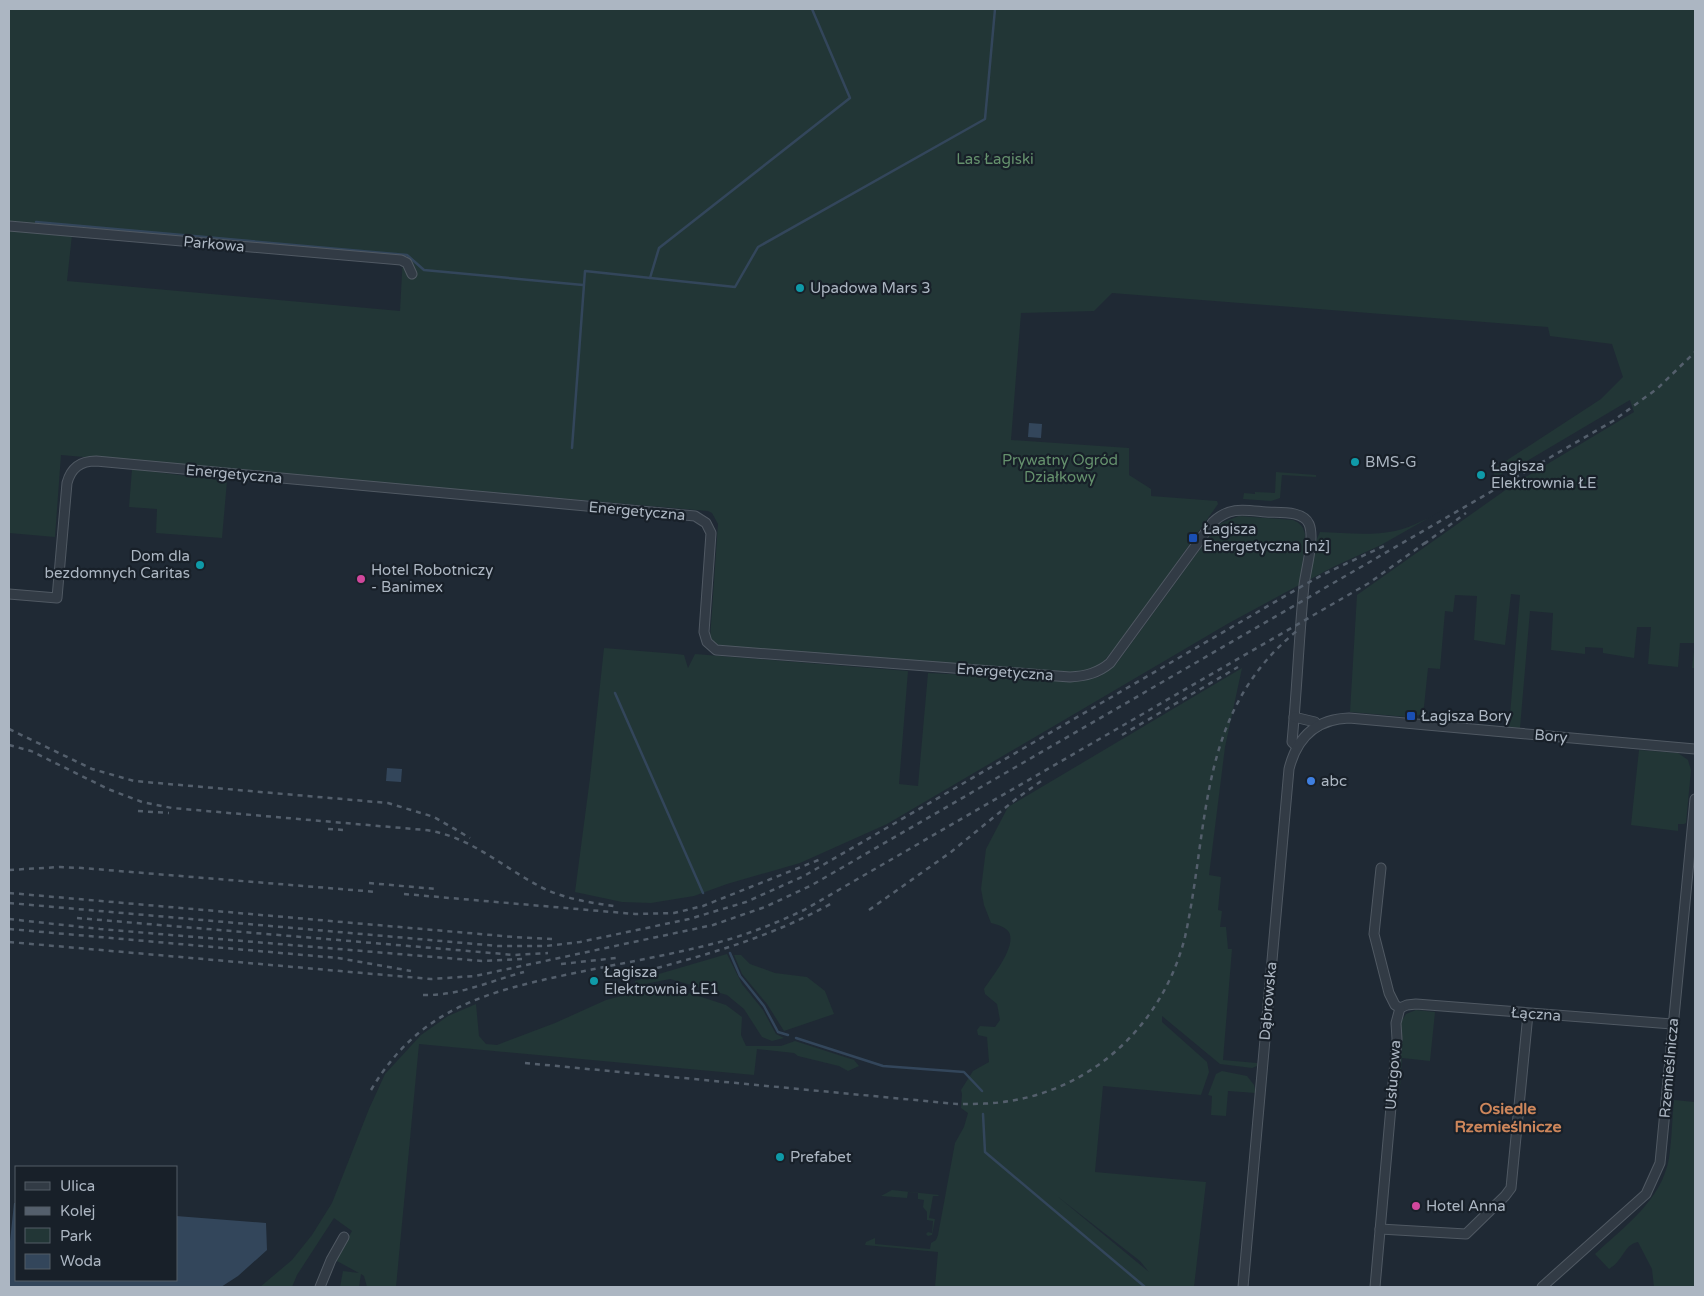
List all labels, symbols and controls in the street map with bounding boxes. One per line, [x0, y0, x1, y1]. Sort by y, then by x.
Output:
park label: Las Łagiski [956, 150, 1034, 168]
street label: Parkowa [183, 232, 245, 256]
place label: Upadowa Mars 3 [810, 279, 931, 297]
marker: Upadowa Mars 3 [794, 282, 806, 294]
park label: Prywatny Ogród Działkowy [1002, 451, 1118, 486]
place label: BMS-G [1365, 453, 1417, 471]
marker: BMS-G [1349, 456, 1361, 468]
place label: Łagisza Elektrownia ŁE [1491, 457, 1597, 492]
street label: Energetyczna [185, 461, 283, 487]
marker: Łagisza Elektrownia ŁE [1475, 469, 1487, 481]
street label: Energetyczna [588, 498, 686, 524]
place label: Łagisza Energetyczna [nż] [1203, 520, 1330, 555]
marker: Łagisza Energetyczna [nż] [1187, 532, 1199, 544]
place label: Dom dla bezdomnych Caritas [45, 547, 190, 582]
marker: Dom dla bezdomnych Caritas [194, 559, 206, 571]
place label: Hotel Robotniczy - Banimex [371, 561, 493, 596]
marker: Hotel Robotniczy - Banimex [355, 573, 367, 585]
street label: Energetyczna [956, 660, 1054, 684]
place label: Łagisza Bory [1421, 707, 1512, 725]
marker: Łagisza Bory [1405, 710, 1417, 722]
street label: Bory [1534, 726, 1568, 746]
place label: abc [1321, 772, 1347, 790]
marker: abc [1305, 775, 1317, 787]
street label: Dąbrowska [1256, 961, 1280, 1041]
place label: Łagisza Elektrownia ŁE1 [604, 963, 719, 998]
marker: Łagisza Elektrownia ŁE1 [588, 975, 600, 987]
street label: Łączna [1510, 1003, 1562, 1025]
street label: Rzemieślnicza [1656, 1017, 1682, 1119]
street label: Usługowa [1382, 1039, 1404, 1111]
district label: Osiedle Rzemieślnicze [1454, 1099, 1562, 1137]
place label: Prefabet [790, 1148, 852, 1166]
marker: Prefabet [774, 1151, 786, 1163]
legend [15, 1166, 178, 1281]
text: Ulica [60, 1177, 95, 1195]
place label: Hotel Anna [1426, 1197, 1506, 1215]
marker: Hotel Anna [1410, 1200, 1422, 1212]
text: Kolej [60, 1202, 95, 1220]
text: Park [60, 1227, 92, 1245]
text: Woda [60, 1252, 102, 1270]

